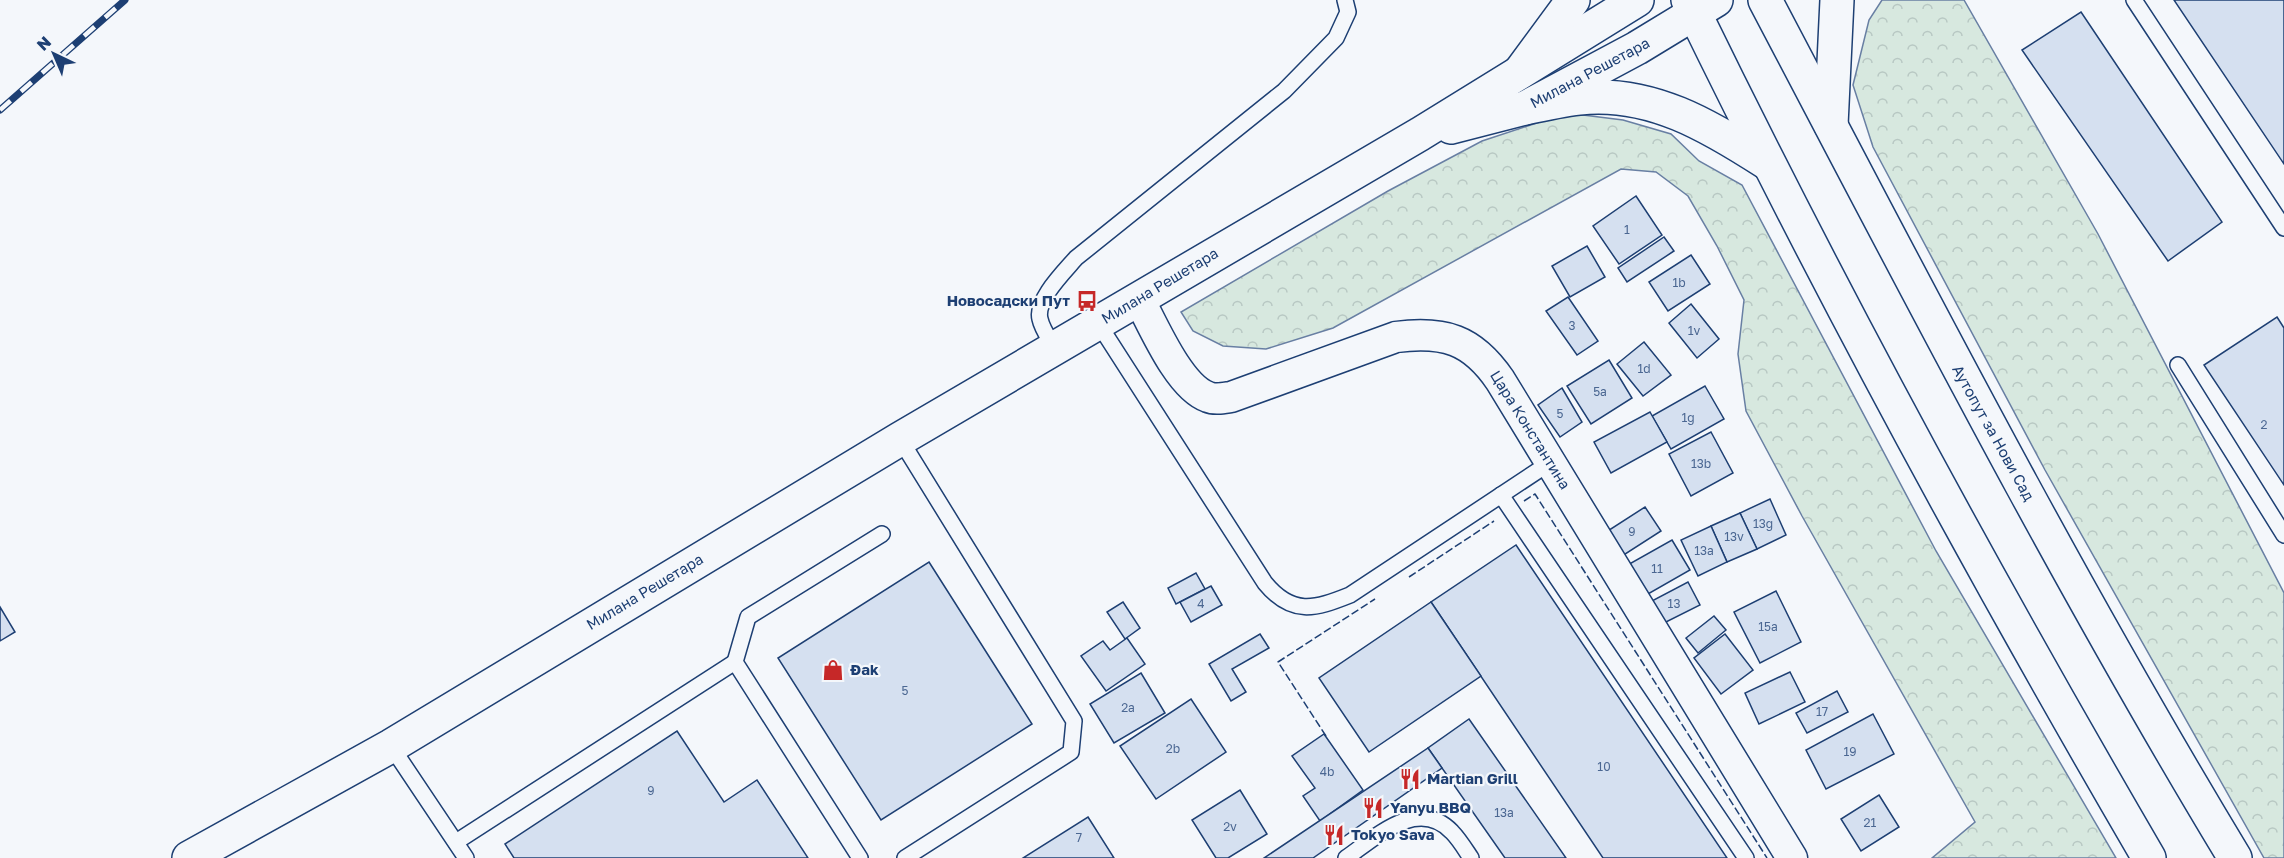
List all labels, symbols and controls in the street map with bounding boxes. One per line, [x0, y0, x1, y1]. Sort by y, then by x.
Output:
north arrow [24, 24, 84, 84]
text: N [32, 32, 55, 55]
street label: Милана Решетара [1527, 33, 1652, 111]
house number: 1 [1624, 222, 1630, 237]
street label: Милана Решетара [1098, 243, 1221, 327]
house number: 1b [1672, 275, 1686, 290]
bus stop icon: Новосадски Пут [1075, 289, 1099, 313]
place label: Новосадски Пут [947, 291, 1070, 309]
house number: 3 [1568, 318, 1576, 333]
house number: 1v [1688, 323, 1701, 338]
house number: 1d [1637, 361, 1651, 376]
street label: Аутопут за Нови Сад [1949, 361, 2039, 504]
street label: Цара Константина [1487, 367, 1575, 492]
house number: 5a [1593, 384, 1607, 399]
house number: 5 [1557, 406, 1564, 421]
house number: 1g [1681, 410, 1695, 425]
house number: 2 [2261, 417, 2268, 432]
house number: 13b [1691, 456, 1711, 471]
house number: 13g [1753, 516, 1773, 531]
house number: 9 [1628, 524, 1636, 539]
house number: 13v [1724, 529, 1744, 544]
house number: 13a [1694, 543, 1714, 558]
street label: Милана Решетара [583, 549, 706, 633]
house number: 11 [1651, 561, 1663, 576]
house number: 4 [1197, 596, 1205, 611]
house number: 13 [1668, 596, 1680, 611]
house number: 15a [1758, 619, 1778, 634]
shop icon: Đak [821, 658, 845, 682]
place label: Đak [850, 660, 879, 678]
house number: 5 [902, 683, 909, 698]
house number: 2a [1121, 700, 1135, 715]
house number: 17 [1816, 704, 1828, 719]
house number: 2b [1166, 741, 1180, 756]
house number: 19 [1843, 744, 1857, 759]
house number: 10 [1597, 759, 1611, 774]
house number: 4b [1320, 764, 1334, 779]
restaurant icon: Martian Grill [1398, 767, 1422, 791]
place label: Martian Grill [1427, 769, 1518, 787]
house number: 9 [647, 783, 655, 798]
restaurant icon: Yanyu BBQ [1361, 796, 1385, 820]
place label: Yanyu BBQ [1390, 798, 1471, 816]
house number: 13a [1494, 805, 1514, 820]
house number: 21 [1864, 815, 1877, 830]
house number: 2v [1223, 819, 1237, 834]
restaurant icon: Tokyo Sava [1322, 823, 1346, 847]
place label: Tokyo Sava [1351, 825, 1435, 843]
house number: 7 [1076, 830, 1082, 845]

